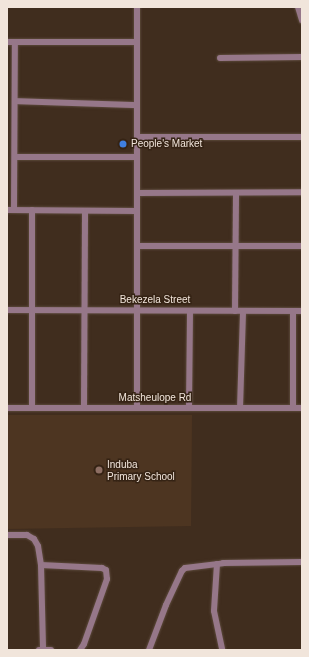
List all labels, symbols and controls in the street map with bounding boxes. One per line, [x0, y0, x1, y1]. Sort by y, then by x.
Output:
place label: People's Market [131, 138, 202, 150]
marker: People's Market [118, 139, 128, 149]
street label: Bekezela Street [120, 294, 190, 306]
street label: Matsheulope Rd [119, 392, 191, 404]
place label: Induba Primary School [107, 458, 175, 482]
marker: Induba Primary School [94, 465, 104, 475]

